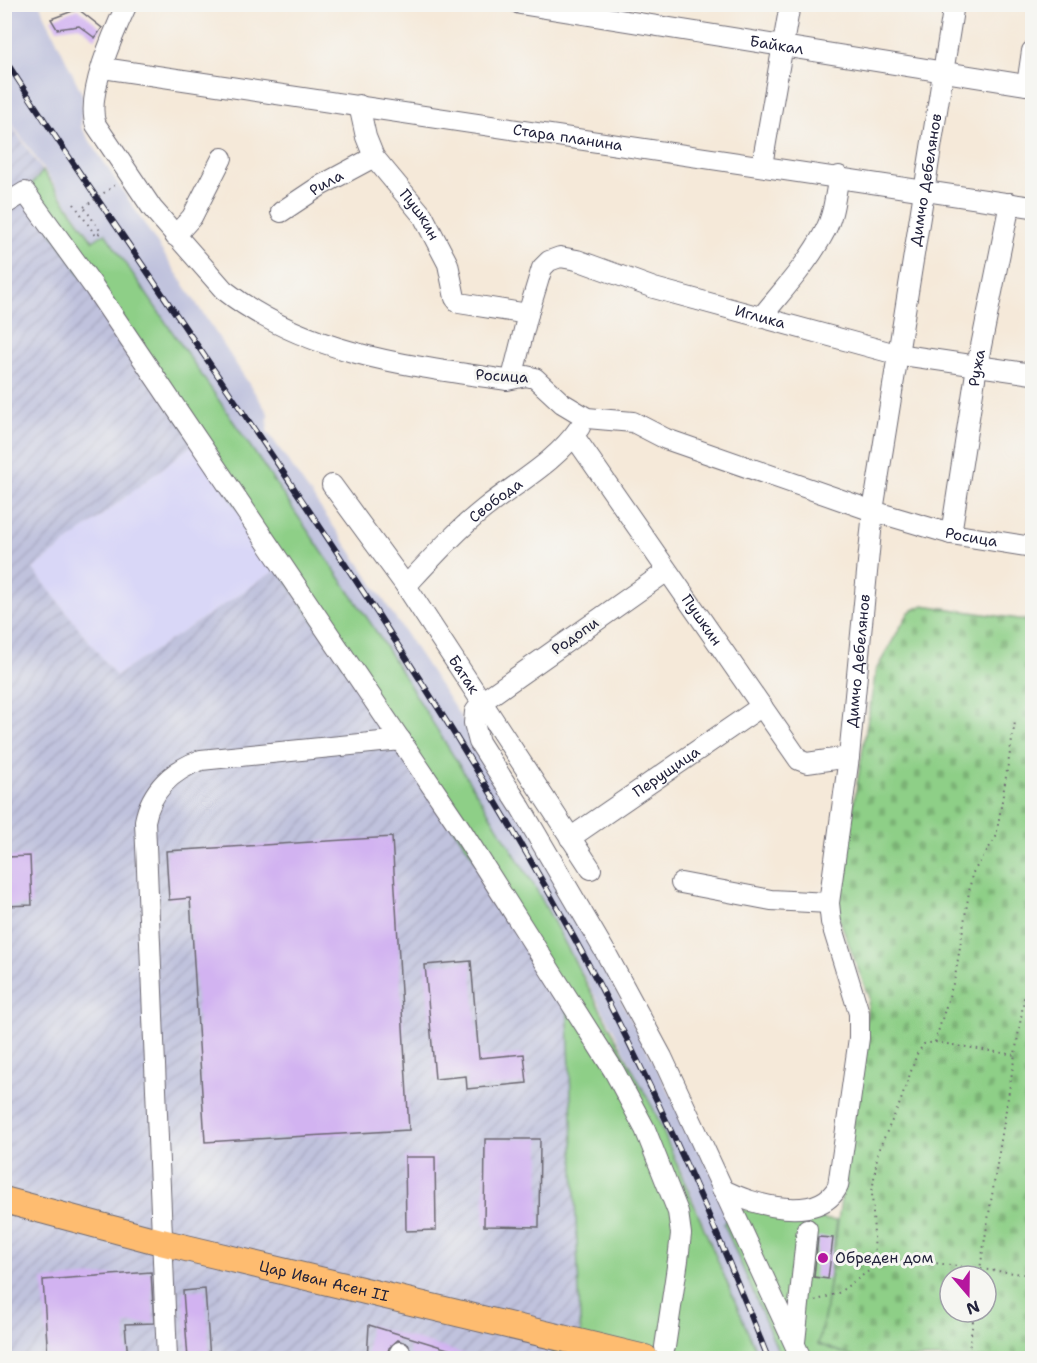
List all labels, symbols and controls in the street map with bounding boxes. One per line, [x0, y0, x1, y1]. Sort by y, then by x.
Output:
street label: Байкал [748, 31, 806, 59]
street label: Димчо Дебелянов [905, 112, 946, 248]
street label: Стара планина [512, 119, 625, 156]
street label: Рила [305, 165, 347, 200]
street label: Пушкин [395, 185, 444, 244]
street label: Иглика [733, 301, 788, 334]
street label: Ружа [964, 347, 990, 388]
street label: Росица [475, 365, 530, 387]
street label: Свобода [464, 473, 527, 527]
street label: Росица [942, 523, 1000, 551]
street label: Пушкин [677, 590, 727, 650]
street label: Димчо Дебелянов [842, 593, 875, 729]
street label: Родопи [547, 612, 603, 659]
street label: Батак [444, 651, 484, 698]
street label: Перущица [629, 741, 704, 802]
place label: Обреден дом [835, 1248, 933, 1268]
marker: Обреден дом [816, 1251, 830, 1265]
street label: Цар Иван Асен II [257, 1256, 391, 1306]
north arrow [938, 1264, 998, 1324]
text: N [963, 1296, 983, 1320]

